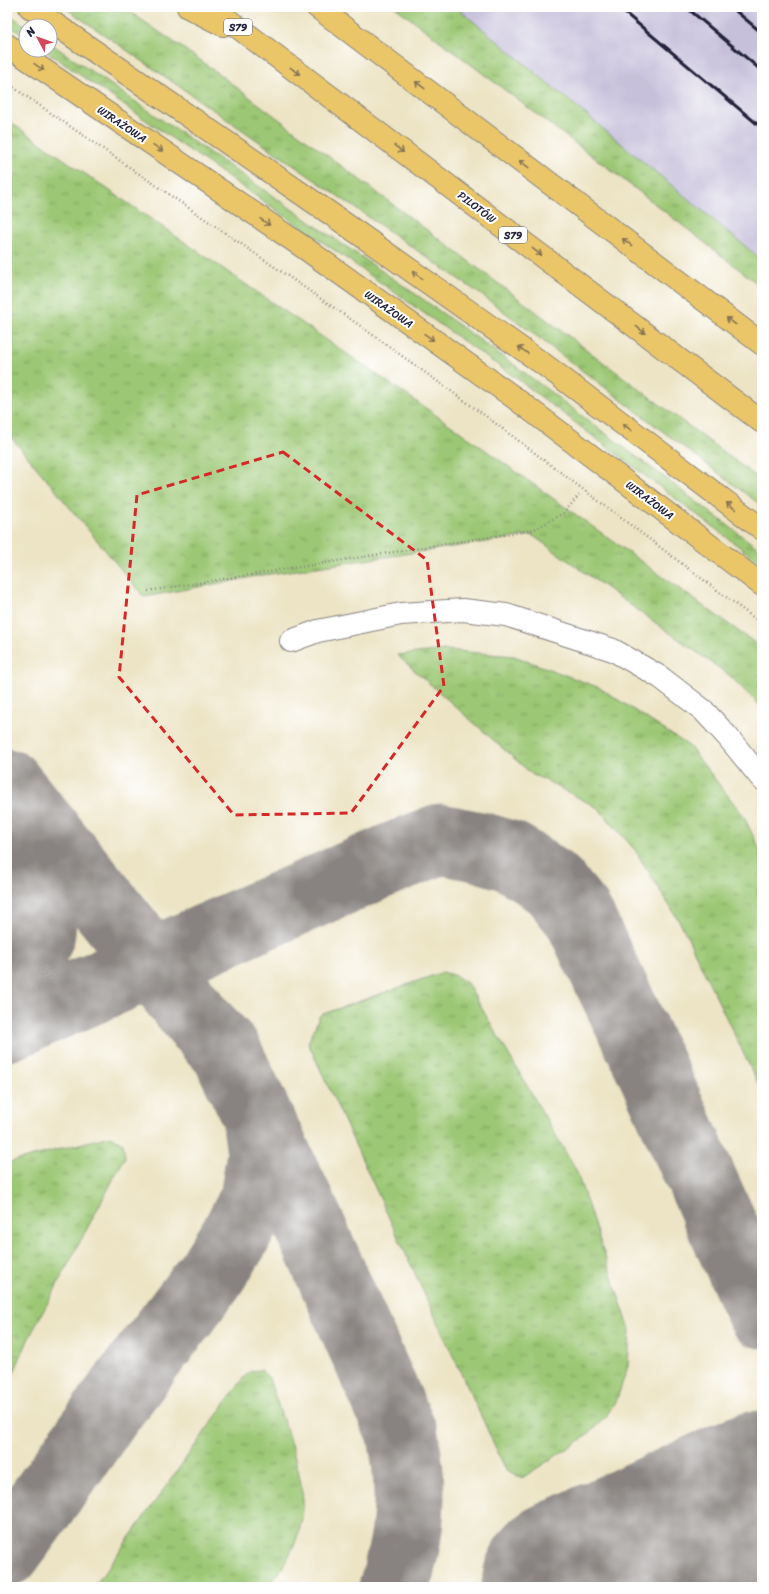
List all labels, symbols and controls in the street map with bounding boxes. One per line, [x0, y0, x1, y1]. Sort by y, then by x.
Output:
north arrow [18, 18, 58, 58]
road number: S79 [224, 19, 252, 35]
text: N [21, 22, 41, 42]
one-way arrow [33, 63, 44, 71]
one-way arrow [290, 66, 301, 75]
one-way arrow [415, 81, 426, 90]
street label: WIRAŻOWA [93, 101, 150, 148]
one-way arrow [152, 145, 164, 153]
one-way arrow [394, 145, 405, 153]
one-way arrow [518, 160, 529, 168]
street label: PILOTÓW [453, 186, 501, 229]
one-way arrow [259, 218, 270, 226]
road number: S79 [499, 227, 527, 243]
one-way arrow [622, 238, 633, 247]
one-way arrow [531, 248, 542, 256]
one-way arrow [412, 271, 423, 279]
street label: WIRAŻOWA [360, 285, 417, 333]
one-way arrow [725, 317, 736, 325]
one-way arrow [635, 326, 646, 335]
one-way arrow [423, 333, 434, 341]
one-way arrow [518, 346, 529, 354]
one-way arrow [622, 423, 633, 431]
street label: WIRAŻOWA [621, 476, 678, 525]
one-way arrow [725, 501, 736, 510]

